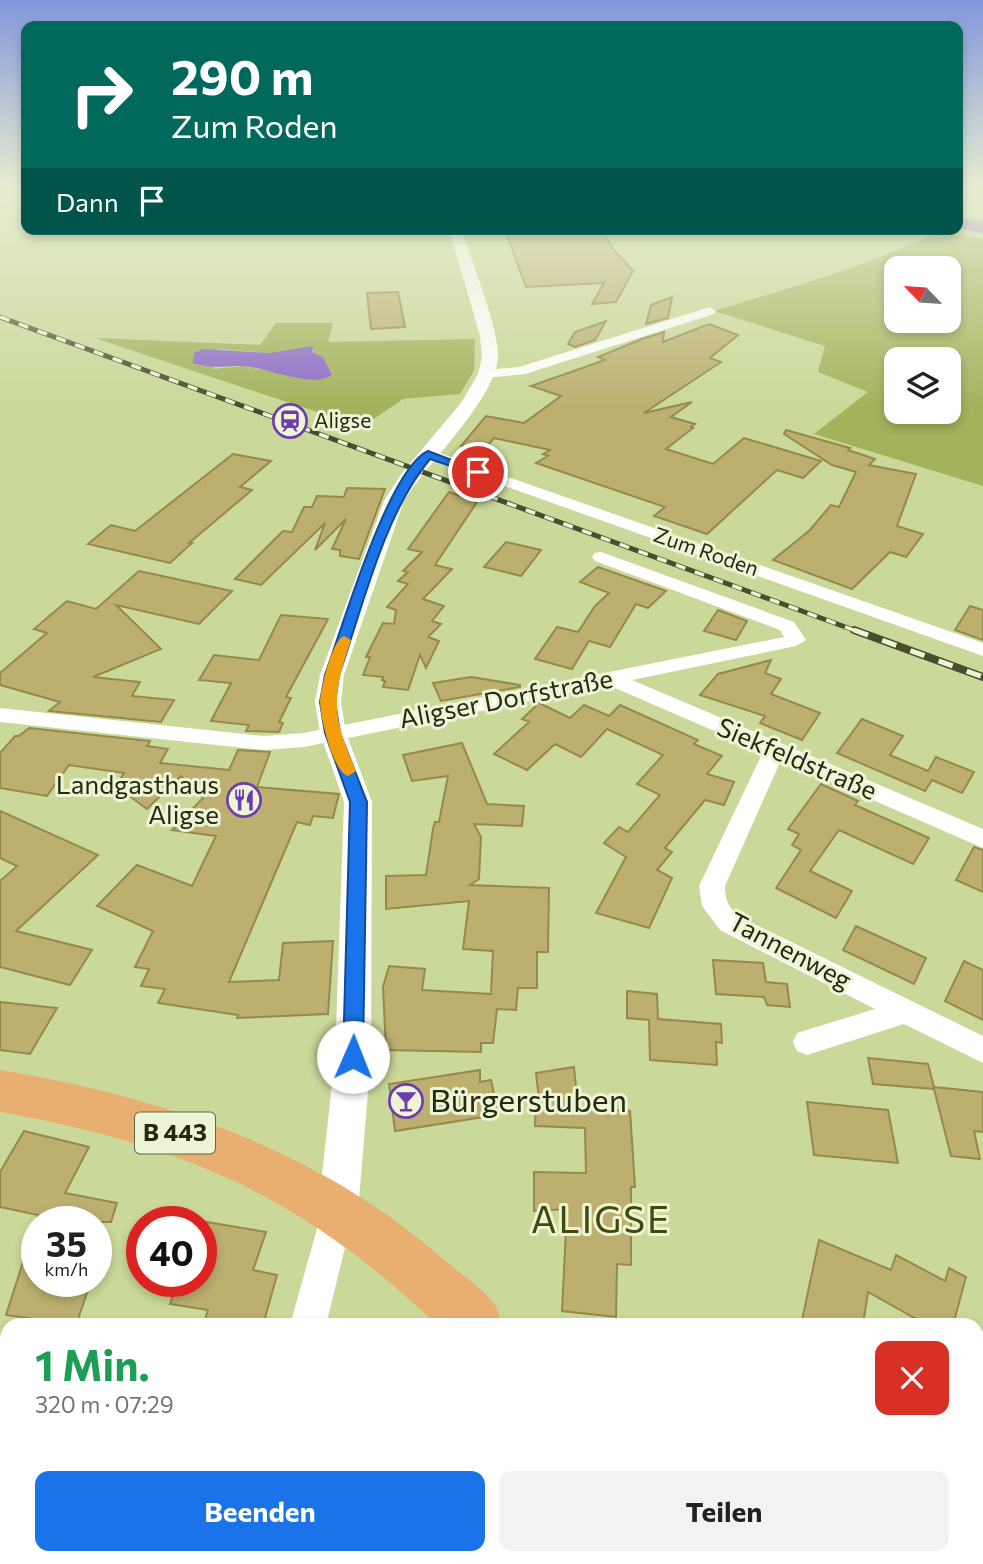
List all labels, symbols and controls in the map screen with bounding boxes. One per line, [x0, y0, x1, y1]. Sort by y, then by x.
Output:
text: 290 m [171, 45, 313, 105]
icon: right [56, 49, 147, 140]
text: Zum Roden [171, 105, 338, 145]
icon: arrive [133, 182, 171, 220]
text: Dann [56, 186, 119, 217]
north arrow [884, 256, 961, 332]
map controls [884, 256, 961, 424]
button: layers [884, 347, 961, 424]
station icon: Aligse [271, 402, 309, 440]
place label: Aligse [314, 407, 371, 432]
pin [448, 442, 508, 502]
icon: arrive [459, 453, 497, 491]
street label: Zum Roden [651, 521, 762, 580]
street label: Aligser Dorfstraße [396, 662, 615, 733]
street label: Siekfeldstraße [713, 710, 882, 805]
place label: Landgasthaus Aligse [56, 768, 219, 829]
restaurant icon: Landgasthaus Aligse [225, 781, 263, 819]
street label: Tannenweg [724, 904, 857, 995]
position arrow [316, 1020, 390, 1094]
place label: Bürgerstuben [430, 1079, 627, 1119]
bar icon: Bürgerstuben [387, 1082, 425, 1120]
road number: B 443 [135, 1112, 215, 1154]
district label: ALIGSE [531, 1195, 671, 1241]
speed limit sign: 40 [126, 1206, 217, 1297]
text: 35 [46, 1221, 87, 1264]
text: km/h [45, 1258, 88, 1280]
text: 1 Min. [35, 1338, 150, 1390]
button: close [875, 1341, 949, 1415]
text: 320 m · 07:29 [35, 1390, 174, 1418]
button: Beenden [35, 1471, 485, 1551]
button: Teilen [499, 1471, 949, 1551]

